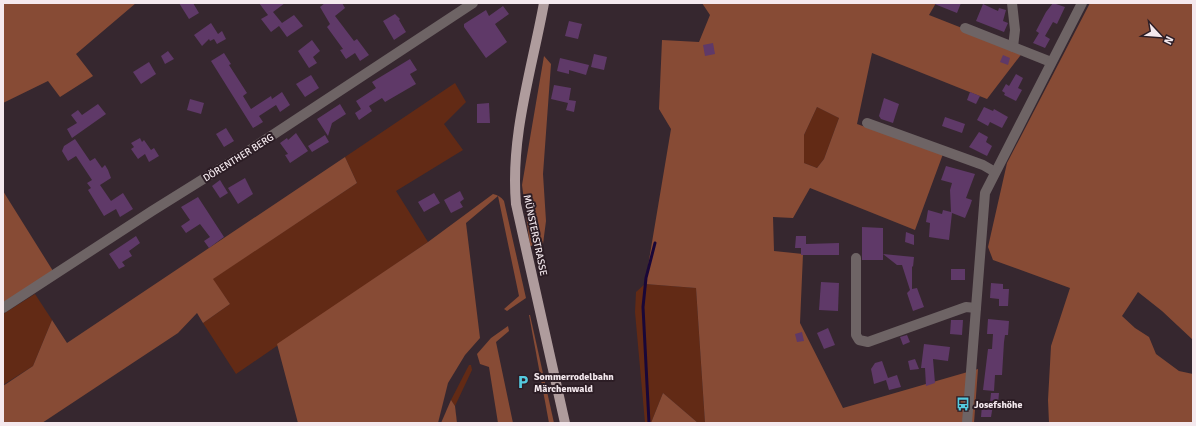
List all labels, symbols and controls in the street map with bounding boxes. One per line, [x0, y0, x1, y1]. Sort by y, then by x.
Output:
north arrow [1140, 16, 1180, 56]
text: N [1161, 34, 1176, 46]
street label: DÖRENTHER BERG [201, 131, 276, 184]
street label: MÜNSTERSTRASSE [521, 194, 550, 277]
place label: Sommerrodelbahn Märchenwald [534, 371, 614, 395]
parking icon: Sommerrodelbahn Märchenwald [515, 374, 531, 390]
bus stop icon: Josefshöhe [955, 396, 971, 412]
place label: Josefshöhe [974, 399, 1022, 411]

